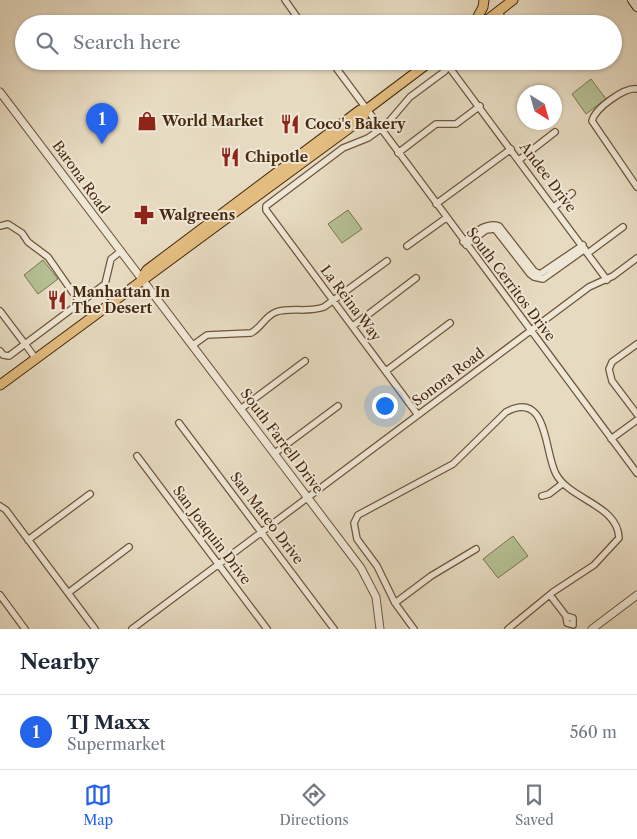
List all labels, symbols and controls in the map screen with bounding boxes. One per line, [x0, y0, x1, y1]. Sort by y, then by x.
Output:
search box [15, 15, 622, 70]
icon: search [33, 29, 61, 57]
text: Search here [73, 31, 181, 54]
north arrow [517, 85, 562, 130]
pin: 1 [86, 103, 118, 144]
shop icon: World Market [136, 110, 158, 132]
place label: World Market [161, 112, 264, 130]
restaurant icon: Coco's Bakery [279, 113, 301, 135]
place label: Coco's Bakery [305, 115, 406, 133]
street label: Barona Road [48, 137, 114, 217]
street label: Andee Drive [515, 137, 580, 216]
restaurant icon: Chipotle [219, 146, 241, 168]
place label: Chipotle [245, 148, 308, 166]
pharmacy icon: Walgreens [133, 204, 155, 226]
place label: Walgreens [158, 206, 235, 224]
street label: South Cerritos Drive [462, 224, 560, 344]
street label: La Reina Way [317, 261, 386, 345]
place label: Manhattan In The Desert [72, 283, 171, 317]
restaurant icon: Manhattan In The Desert [46, 289, 68, 311]
street label: Sonora Road [408, 344, 488, 410]
street label: South Farrell Drive [237, 385, 327, 497]
your location [372, 393, 398, 419]
street label: San Mateo Drive [226, 468, 308, 568]
street label: San Joaquin Drive [169, 482, 255, 588]
text: Nearby [20, 649, 99, 674]
text: TJ Maxx [67, 711, 150, 734]
text: 1 [32, 722, 40, 742]
text: 560 m [570, 722, 617, 742]
text: Supermarket [67, 734, 165, 754]
tab: Map [83, 781, 113, 829]
tab: Directions [279, 781, 349, 829]
tab: Saved [515, 781, 554, 829]

